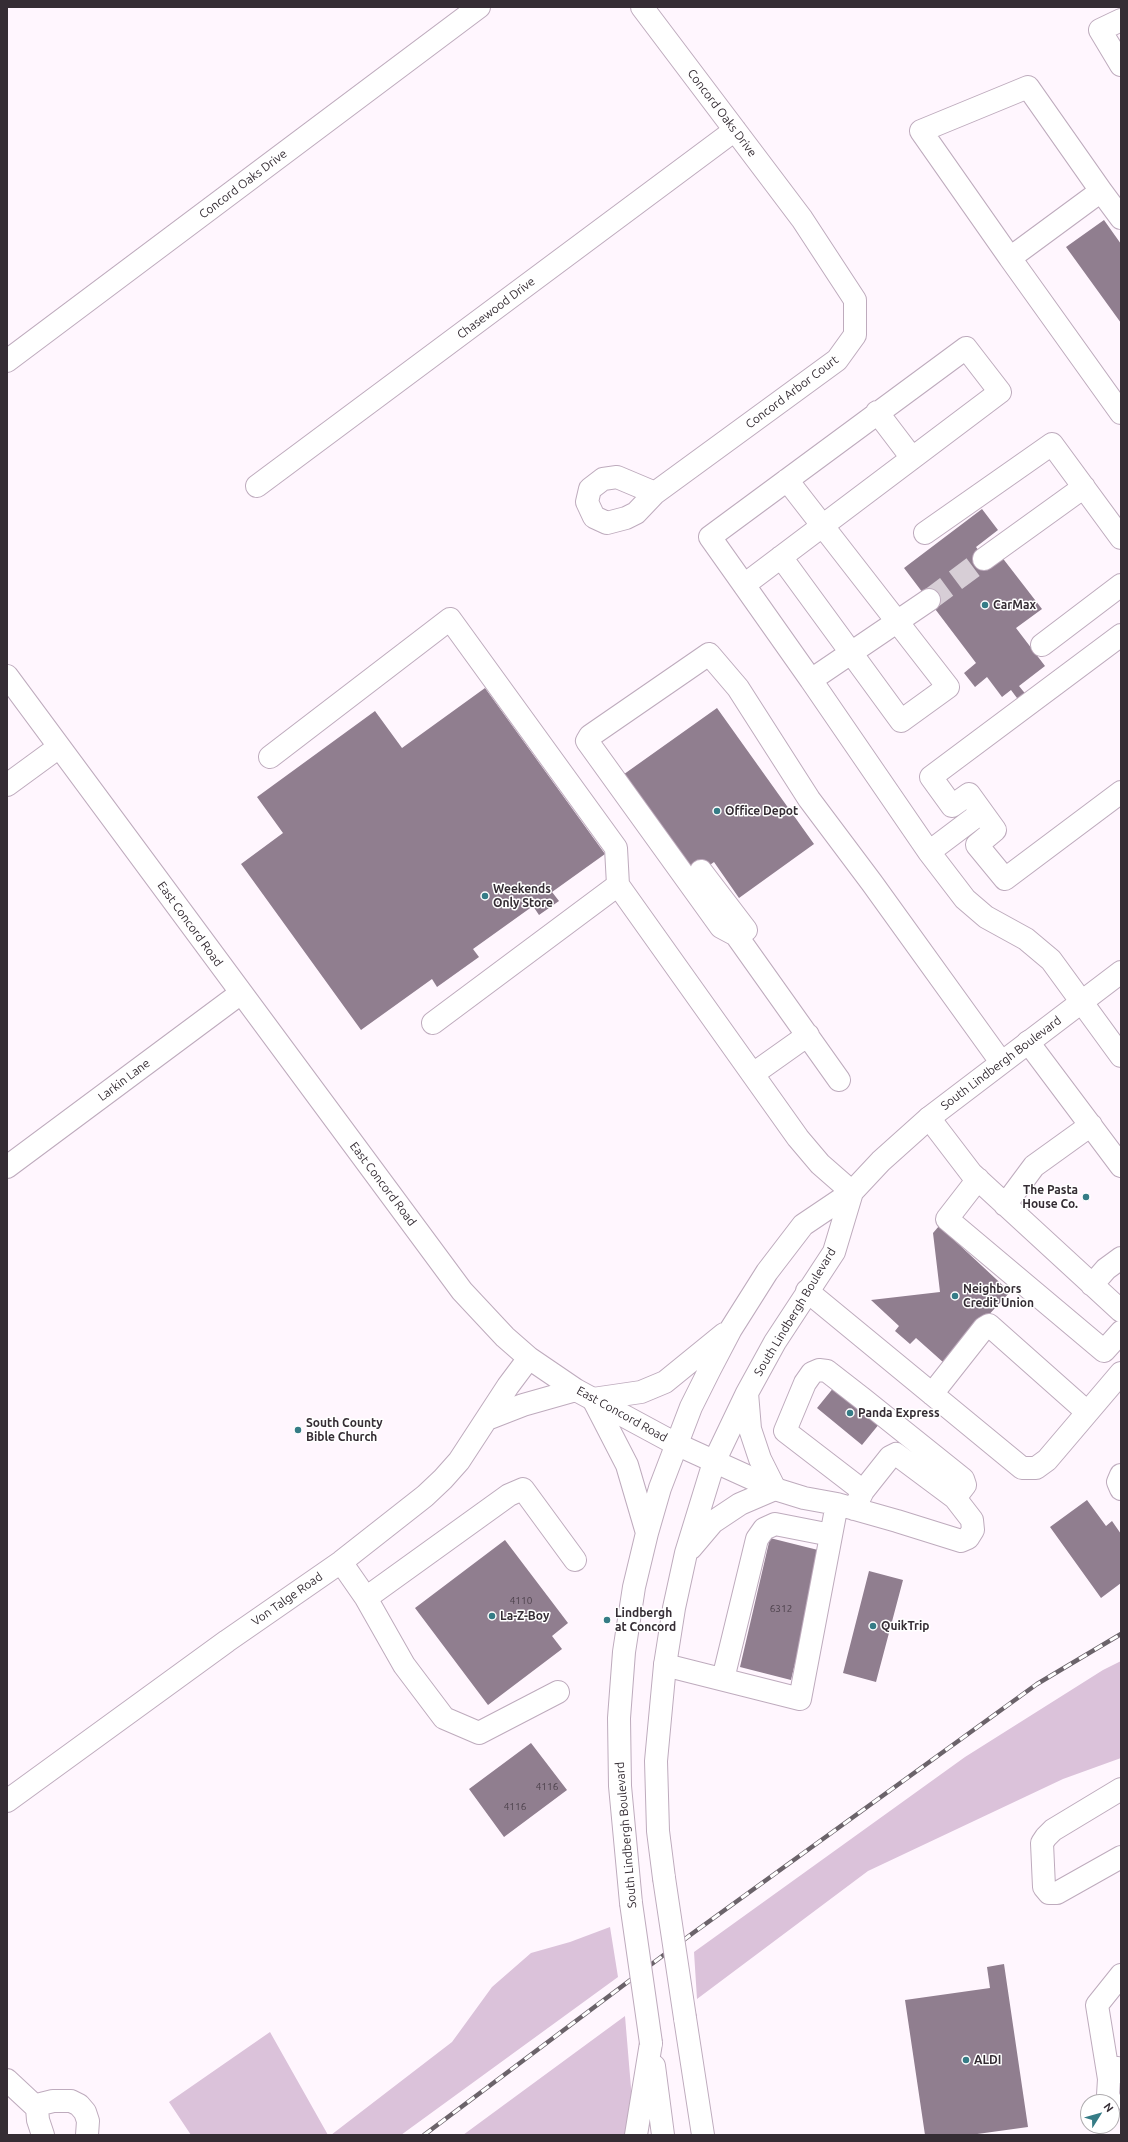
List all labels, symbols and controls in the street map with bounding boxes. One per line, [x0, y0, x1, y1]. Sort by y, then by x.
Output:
street label: Concord Oaks Drive [684, 66, 760, 160]
street label: Concord Oaks Drive [196, 146, 290, 222]
street label: Chasewood Drive [454, 274, 538, 342]
street label: Concord Arbor Court [743, 352, 841, 432]
place label: CarMax [993, 598, 1036, 612]
marker: CarMax [980, 600, 990, 610]
place label: Office Depot [725, 804, 798, 818]
marker: Office Depot [712, 806, 722, 816]
street label: East Concord Road [154, 879, 226, 969]
place label: Weekends Only Store [493, 882, 553, 910]
marker: Weekends Only Store [480, 891, 490, 901]
street label: South Lindbergh Boulevard [938, 1013, 1064, 1113]
street label: Larkin Lane [95, 1056, 153, 1104]
street label: East Concord Road [347, 1139, 419, 1229]
place label: The Pasta House Co. [1022, 1183, 1078, 1211]
marker: The Pasta House Co. [1081, 1192, 1091, 1202]
street label: South Lindbergh Boulevard [751, 1245, 839, 1379]
place label: Neighbors Credit Union [963, 1282, 1034, 1310]
marker: Neighbors Credit Union [950, 1291, 960, 1301]
street label: East Concord Road [574, 1383, 670, 1445]
place label: Panda Express [858, 1406, 940, 1420]
marker: Panda Express [845, 1408, 855, 1418]
place label: South County Bible Church [306, 1416, 383, 1444]
marker: South County Bible Church [293, 1425, 303, 1435]
street label: Von Talge Road [249, 1569, 325, 1629]
house number: 4110 [510, 1595, 532, 1607]
house number: 6312 [770, 1603, 792, 1615]
place label: Lindbergh at Concord [615, 1606, 676, 1634]
place label: La-Z-Boy [500, 1609, 549, 1623]
marker: La-Z-Boy [487, 1611, 497, 1621]
marker: Lindbergh at Concord [602, 1615, 612, 1625]
place label: QuikTrip [881, 1619, 929, 1633]
marker: QuikTrip [868, 1621, 878, 1631]
street label: South Lindbergh Boulevard [612, 1761, 640, 1909]
house number: 4116 [536, 1781, 558, 1793]
house number: 4116 [504, 1801, 526, 1813]
place label: ALDI [974, 2053, 1001, 2067]
marker: ALDI [961, 2055, 971, 2065]
north arrow [1080, 2094, 1120, 2134]
text: N [1102, 2100, 1116, 2114]

